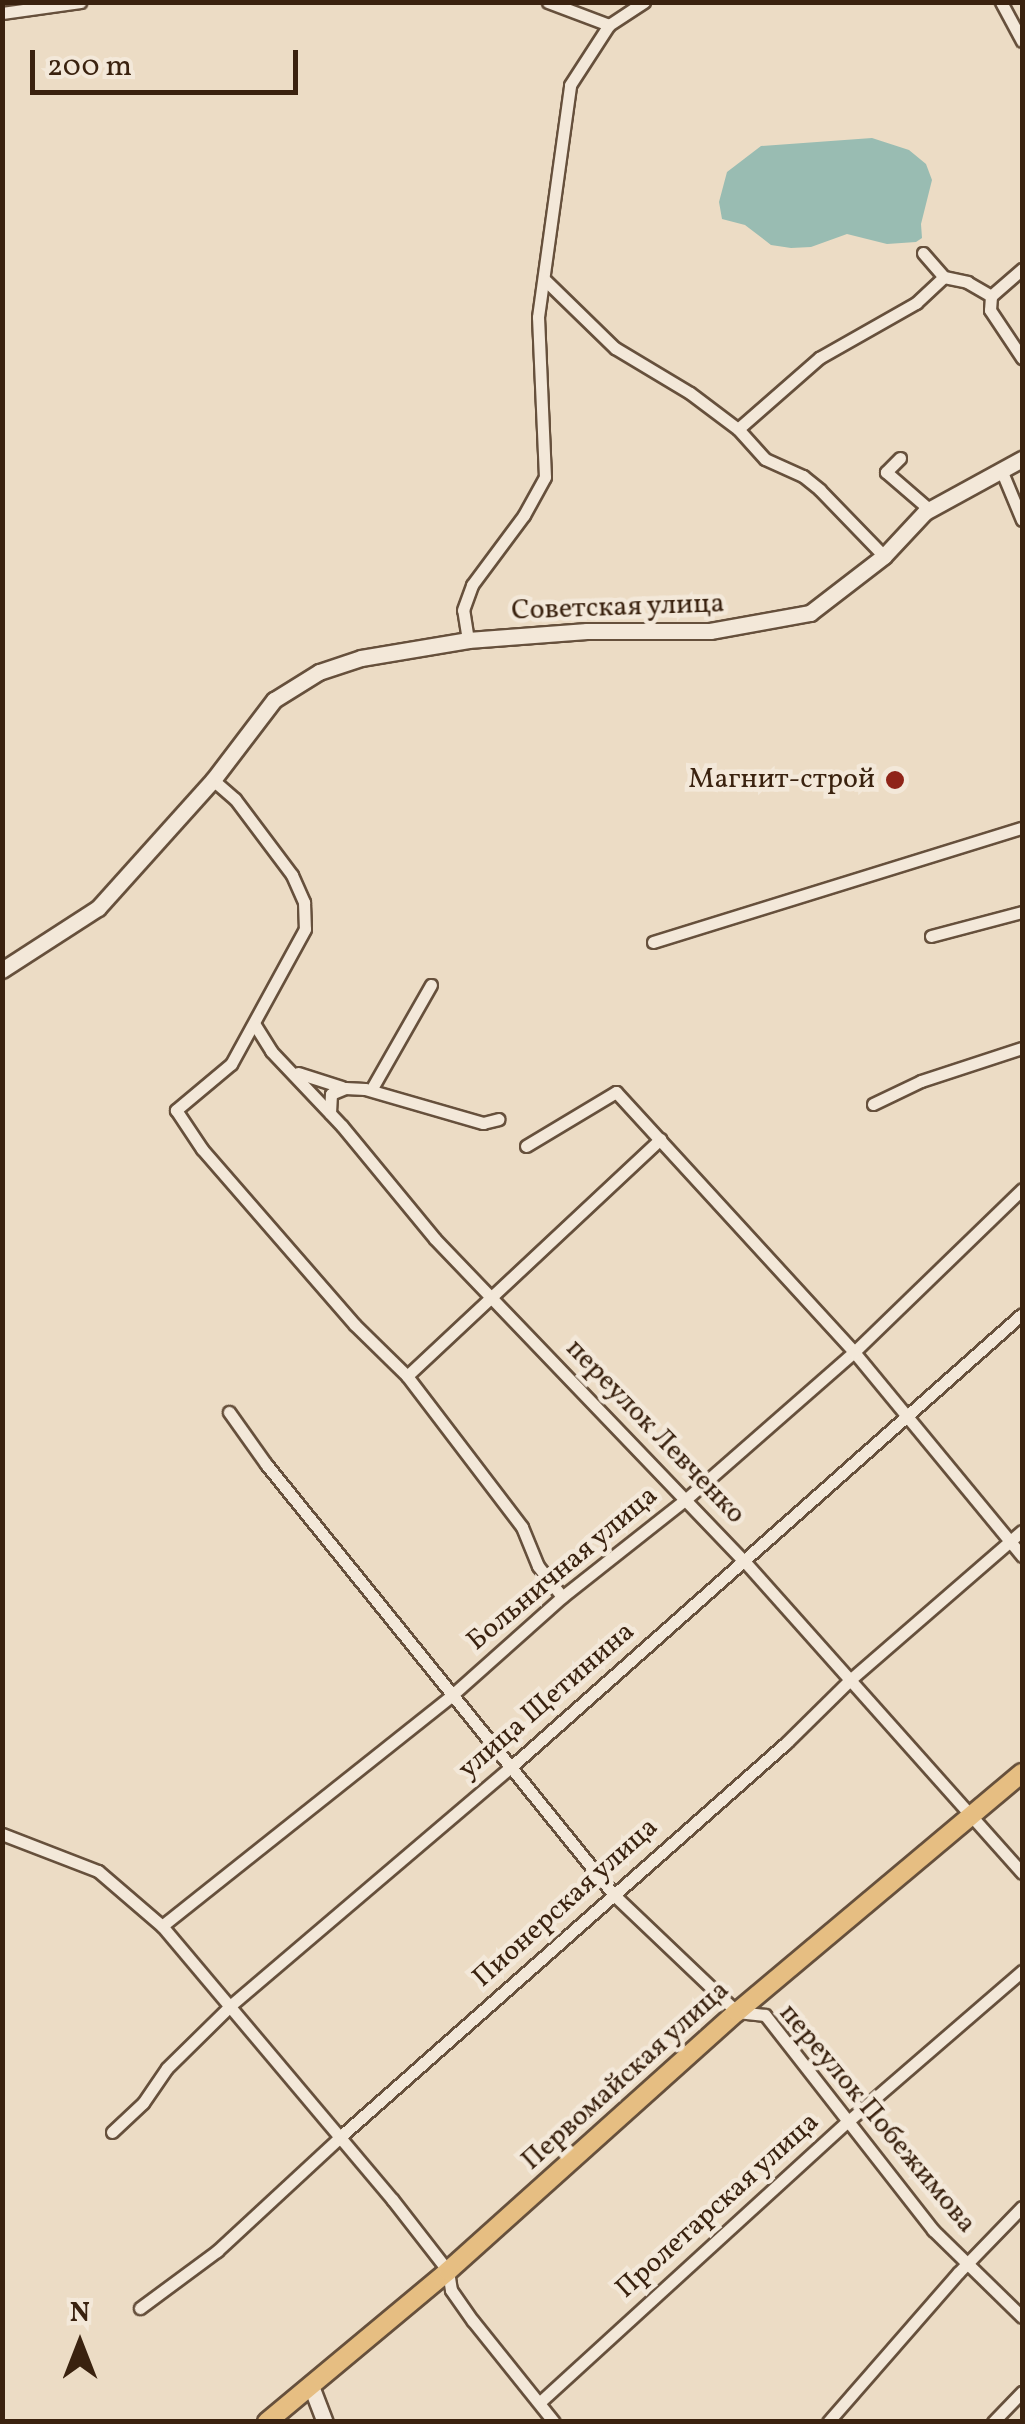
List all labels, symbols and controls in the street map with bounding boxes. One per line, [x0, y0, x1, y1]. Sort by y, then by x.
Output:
scale bar [35, 30, 302, 92]
text: 200 m [47, 46, 132, 88]
street label: Советская улица [510, 587, 726, 629]
place label: Магнит-строй [688, 763, 875, 797]
marker: Магнит-строй [884, 769, 906, 791]
street label: переулок Левченко [558, 1333, 752, 1531]
street label: Больничная улица [461, 1479, 665, 1659]
street label: улица Щетинина [452, 1615, 642, 1787]
street label: Пионерская улица [466, 1811, 666, 1995]
street label: Первомайская улица [515, 1974, 737, 2178]
street label: переулок Побежимова [771, 1998, 983, 2240]
street label: Пролетарская улица [609, 2106, 827, 2306]
north arrow [30, 2294, 130, 2394]
text: N [70, 2294, 90, 2333]

